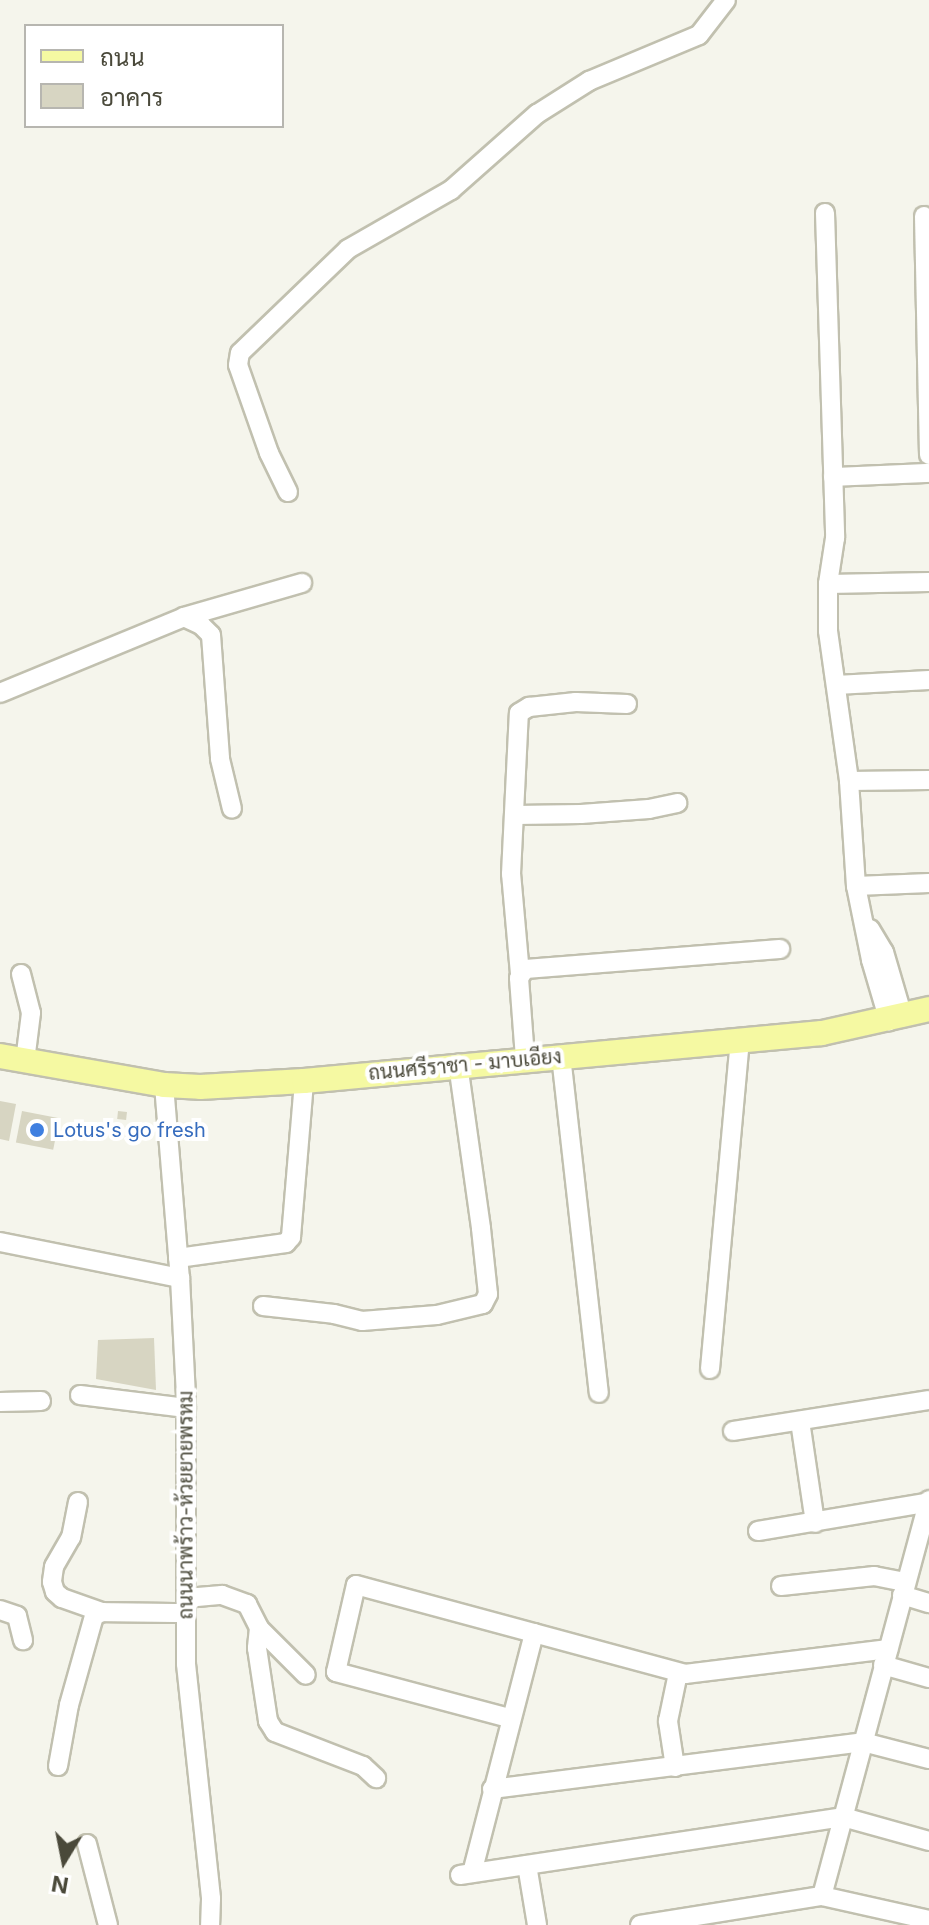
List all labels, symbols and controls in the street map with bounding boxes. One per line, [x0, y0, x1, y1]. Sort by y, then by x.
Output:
legend [24, 24, 284, 128]
text: ถนน [100, 43, 145, 72]
text: อาคาร [100, 83, 163, 112]
street label: ถนนศรีราชา - มาบเอียง [367, 1045, 563, 1085]
place label: Lotus's go fresh [53, 1118, 206, 1142]
marker: Lotus's go fresh [28, 1121, 46, 1139]
street label: ถนนนาพร้าว-ห้วยยายพรหม [174, 1391, 198, 1619]
north arrow [24, 1821, 104, 1901]
text: N [49, 1870, 70, 1899]

